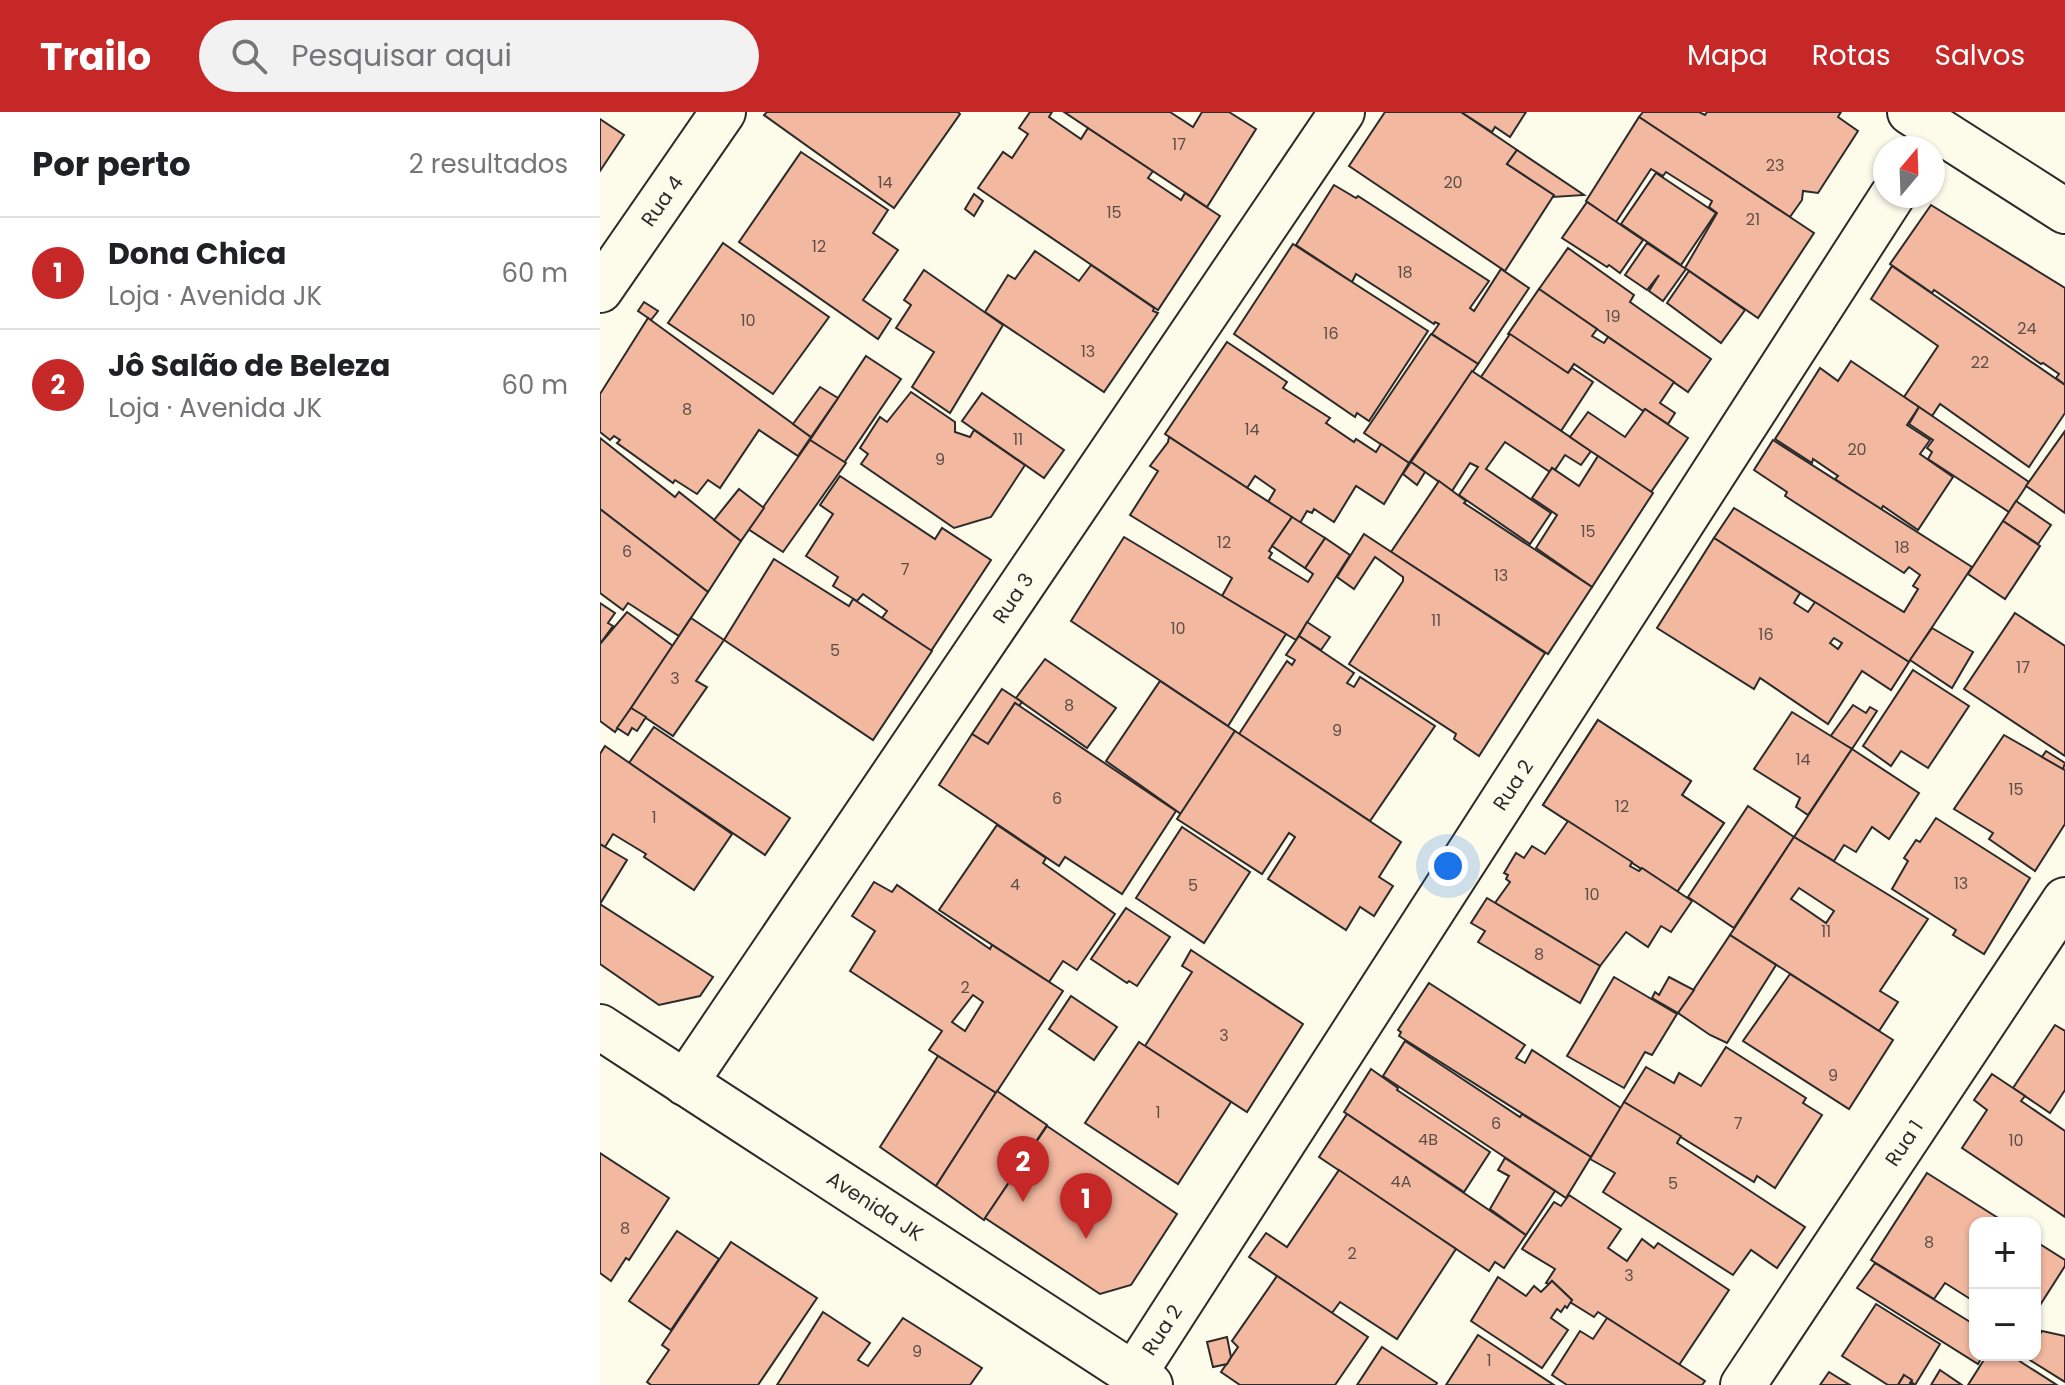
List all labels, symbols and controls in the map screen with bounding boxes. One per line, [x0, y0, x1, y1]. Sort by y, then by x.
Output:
search box [199, 20, 759, 92]
text: Trailo [40, 30, 151, 83]
icon: search [227, 34, 271, 78]
text: Pesquisar aqui [291, 34, 512, 77]
text: Mapa [1687, 36, 1768, 75]
text: Rotas [1812, 36, 1891, 75]
text: Salvos [1935, 36, 2025, 75]
house number: 17 [1172, 133, 1186, 156]
north arrow [1873, 136, 1945, 208]
text: Por perto [32, 140, 191, 188]
text: 2 resultados [409, 146, 568, 182]
house number: 23 [1766, 154, 1784, 177]
street label: Rua 4 [634, 170, 690, 232]
house number: 14 [877, 171, 893, 194]
house number: 20 [1443, 171, 1463, 194]
house number: 15 [1106, 201, 1122, 224]
house number: 21 [1746, 208, 1760, 231]
text: Dona Chica [108, 232, 286, 275]
house number: 12 [812, 235, 826, 258]
text: 1 [53, 255, 63, 291]
text: 60 m [501, 255, 568, 291]
house number: 18 [1397, 261, 1413, 284]
text: Loja · Avenida JK [108, 278, 322, 314]
house number: 19 [1605, 305, 1621, 328]
house number: 10 [740, 309, 756, 332]
house number: 24 [2017, 317, 2037, 340]
house number: 16 [1323, 322, 1339, 345]
house number: 13 [1081, 340, 1095, 363]
text: Jô Salão de Beleza [108, 344, 390, 387]
house number: 22 [1971, 351, 1989, 374]
text: 2 [51, 367, 65, 403]
text: 60 m [501, 367, 568, 403]
text: Loja · Avenida JK [108, 390, 322, 426]
house number: 8 [682, 398, 692, 421]
house number: 14 [1244, 418, 1260, 441]
house number: 11 [1013, 428, 1023, 451]
house number: 20 [1847, 438, 1867, 461]
house number: 9 [935, 448, 945, 471]
house number: 15 [1580, 520, 1596, 543]
house number: 12 [1217, 531, 1231, 554]
house number: 18 [1894, 536, 1910, 559]
house number: 6 [622, 540, 632, 563]
house number: 7 [901, 558, 910, 581]
house number: 13 [1494, 564, 1508, 587]
street label: Rua 3 [986, 567, 1040, 629]
house number: 11 [1431, 609, 1441, 632]
house number: 10 [1170, 617, 1186, 640]
house number: 16 [1758, 623, 1774, 646]
house number: 5 [830, 639, 840, 662]
house number: 17 [2016, 656, 2030, 679]
house number: 3 [670, 667, 680, 690]
house number: 8 [1064, 694, 1074, 717]
house number: 9 [1332, 719, 1342, 742]
house number: 14 [1795, 748, 1811, 771]
street label: Rua 2 [1486, 754, 1540, 816]
house number: 15 [2008, 778, 2024, 801]
house number: 6 [1052, 787, 1062, 810]
house number: 12 [1615, 795, 1629, 818]
house number: 1 [651, 806, 657, 829]
your location [1428, 846, 1468, 886]
house number: 13 [1954, 872, 1968, 895]
house number: 4 [1010, 873, 1020, 896]
house number: 5 [1188, 874, 1198, 897]
house number: 10 [1584, 883, 1600, 906]
house number: 11 [1821, 920, 1831, 943]
house number: 8 [1534, 943, 1544, 966]
house number: 2 [960, 976, 970, 999]
house number: 3 [1219, 1024, 1229, 1047]
house number: 9 [1828, 1064, 1838, 1087]
house number: 1 [1155, 1101, 1161, 1124]
house number: 6 [1491, 1112, 1501, 1135]
house number: 7 [1734, 1112, 1743, 1135]
street label: Rua 1 [1878, 1114, 1930, 1172]
house number: 4B [1418, 1128, 1438, 1151]
house number: 10 [2008, 1129, 2024, 1152]
pin: 2 [997, 1136, 1049, 1202]
street label: Avenida JK [821, 1164, 929, 1248]
house number: 4A [1391, 1170, 1412, 1193]
house number: 5 [1668, 1172, 1678, 1195]
pin: 1 [1060, 1173, 1112, 1239]
house number: 8 [620, 1217, 630, 1240]
map controls [1969, 1217, 2041, 1361]
button: + [1969, 1217, 2041, 1289]
house number: 8 [1924, 1231, 1934, 1254]
house number: 2 [1347, 1242, 1357, 1265]
house number: 3 [1624, 1264, 1634, 1287]
button: − [1969, 1289, 2041, 1361]
street label: Rua 2 [1135, 1299, 1189, 1361]
house number: 9 [912, 1340, 922, 1363]
house number: 1 [1486, 1349, 1492, 1372]

